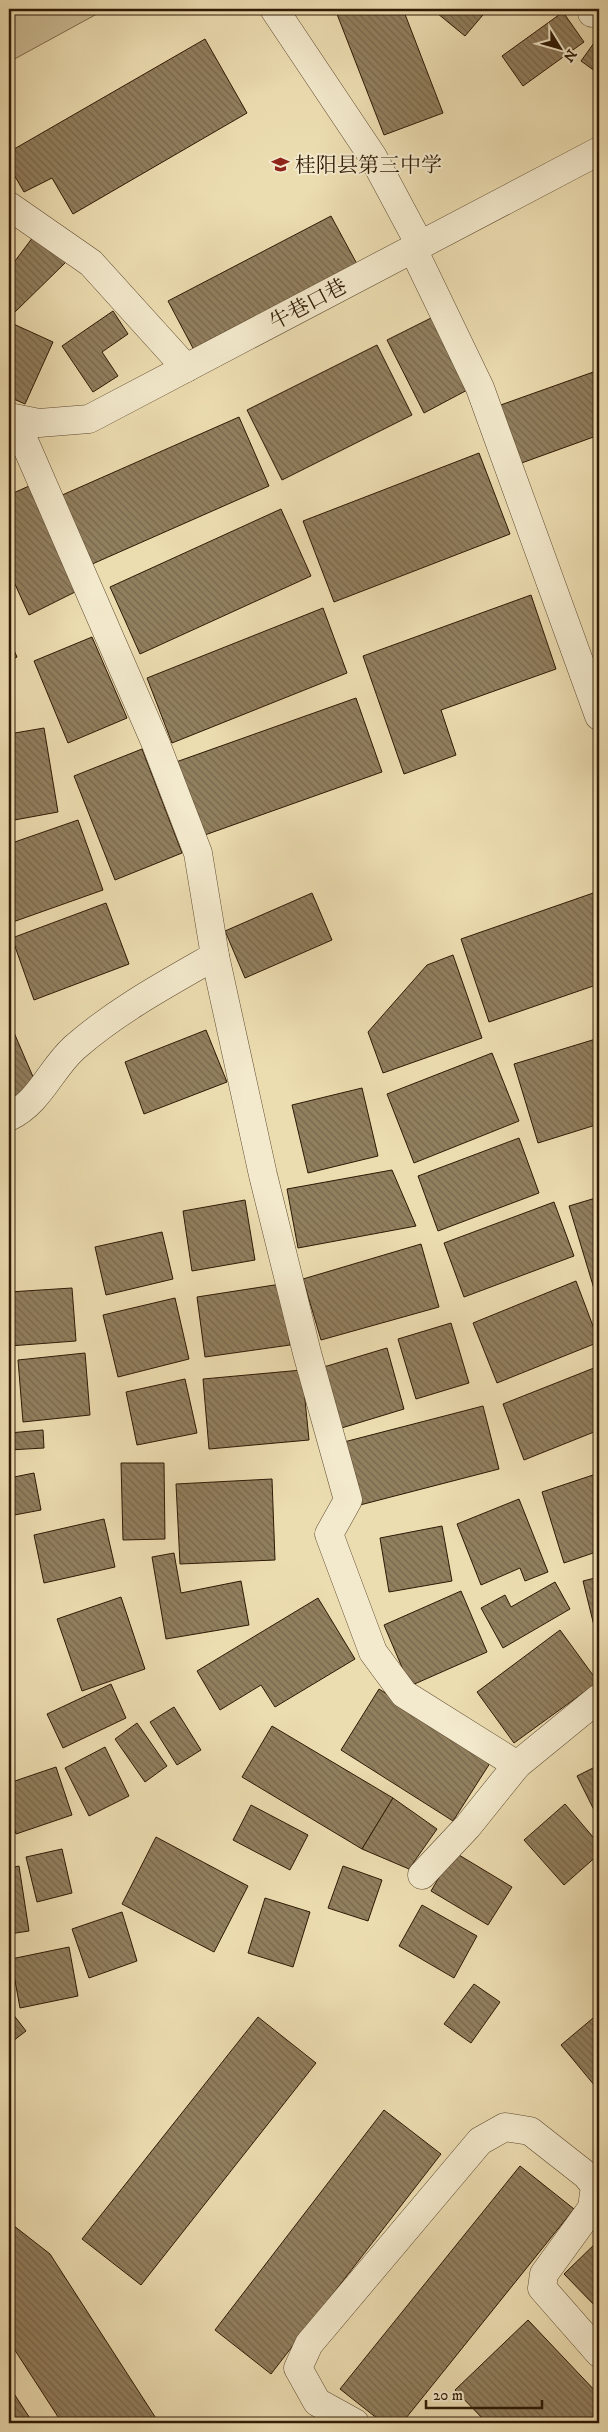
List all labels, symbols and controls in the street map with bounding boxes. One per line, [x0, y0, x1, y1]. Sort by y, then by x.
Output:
north arrow [536, 22, 586, 72]
text: N [559, 45, 580, 66]
place label: 桂阳县第三中学 [295, 153, 442, 179]
school or university icon: 桂阳县第三中学 [271, 155, 291, 175]
street label: 牛巷口巷 [265, 274, 352, 336]
scale bar [426, 2377, 542, 2409]
text: 20 m [433, 2386, 463, 2405]

